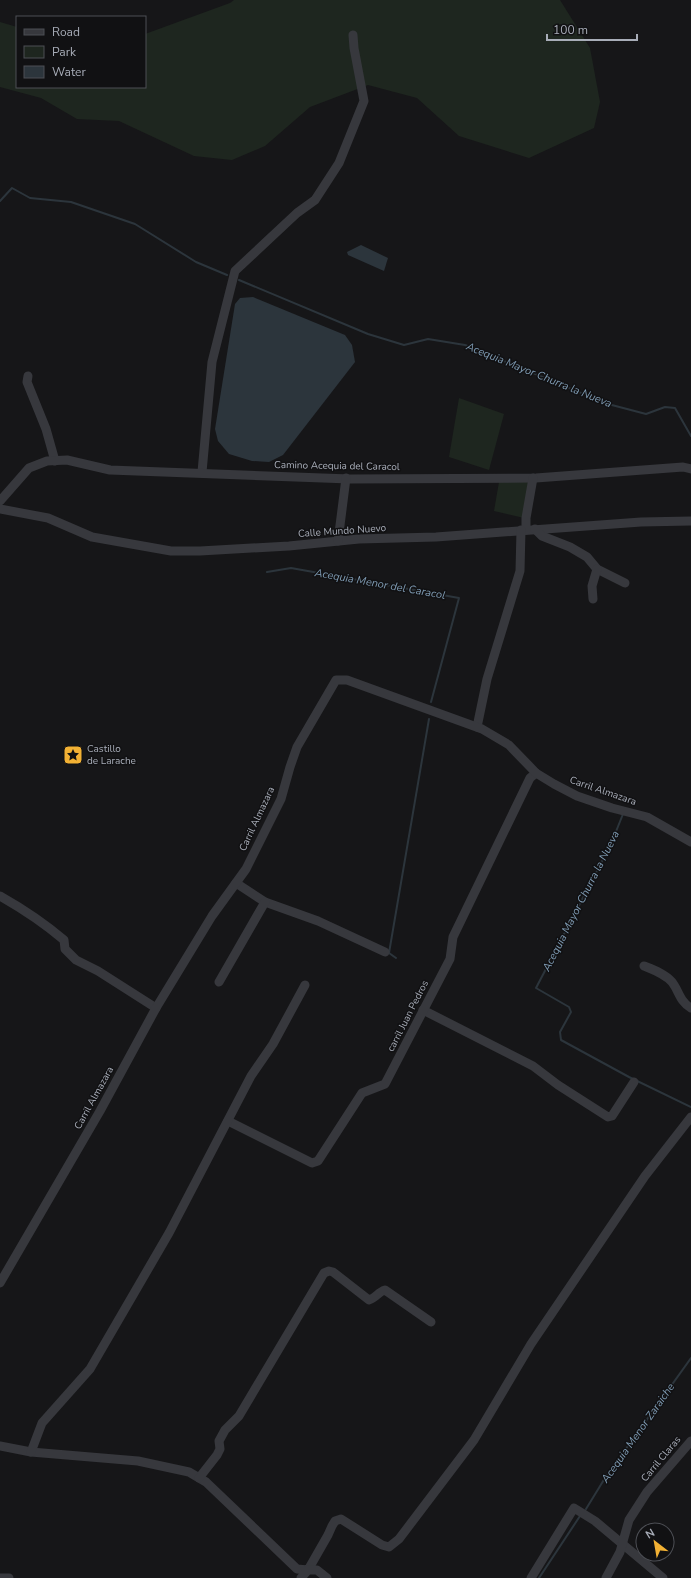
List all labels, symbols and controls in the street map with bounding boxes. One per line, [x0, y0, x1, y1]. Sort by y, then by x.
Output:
legend [16, 16, 146, 88]
scale bar [547, 16, 637, 42]
text: 100 m [553, 22, 588, 38]
text: Road [52, 24, 80, 40]
text: Park [52, 44, 77, 60]
text: Water [52, 64, 86, 80]
water label: Acequia Mayor Churra la Nueva [463, 338, 614, 411]
street label: Camino Acequia del Caracol [274, 458, 400, 474]
street label: Calle Mundo Nuevo [297, 521, 387, 541]
water label: Acequia Menor del Caracol [312, 565, 447, 603]
place label: Castillo de Larache [87, 742, 136, 768]
place icon: Castillo de Larache [62, 744, 84, 766]
street label: Carril Almazara [568, 773, 638, 809]
street label: Carril Almazara [236, 784, 278, 854]
water label: Acequia Mayor Churra la Nueva [538, 828, 623, 975]
street label: carril Juan Pedros [384, 978, 432, 1054]
street label: Carril Almazara [71, 1064, 117, 1132]
water label: Acequia Menor Zaraiche [597, 1380, 678, 1487]
street label: Carril Claras [638, 1433, 684, 1485]
north arrow [635, 1522, 675, 1562]
text: N [643, 1525, 657, 1542]

